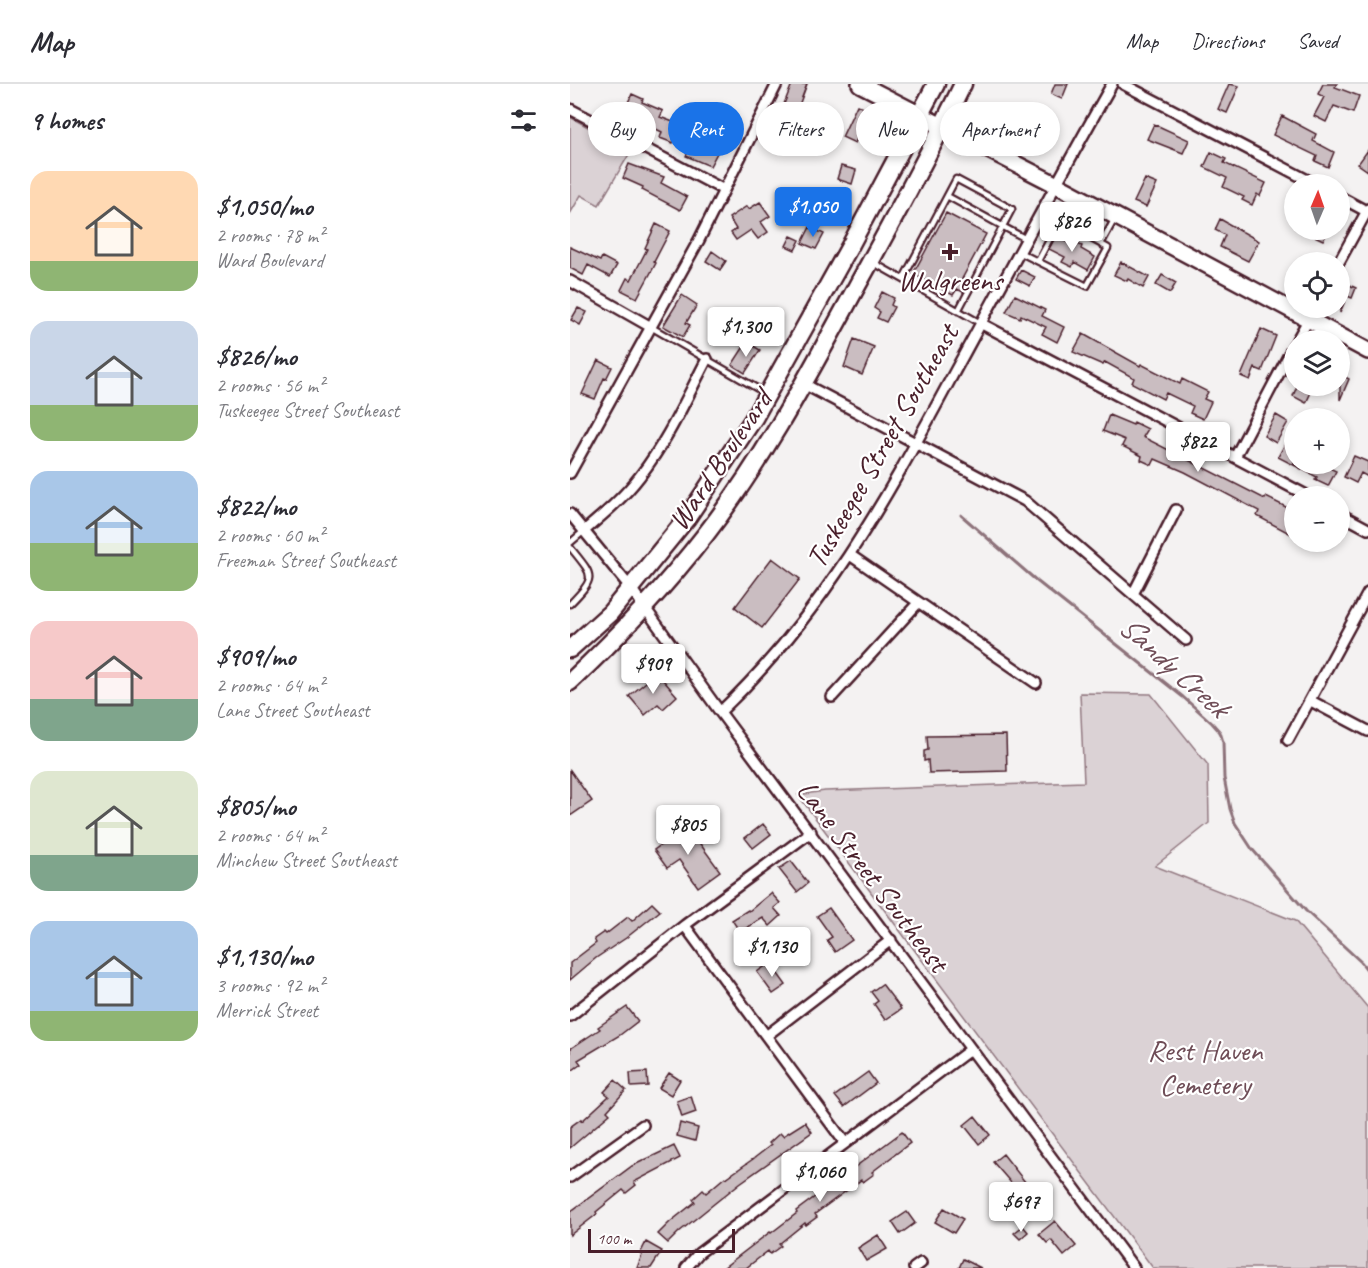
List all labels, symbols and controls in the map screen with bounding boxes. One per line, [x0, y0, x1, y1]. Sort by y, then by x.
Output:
text: Map [30, 24, 73, 59]
text: Map [1126, 28, 1158, 54]
text: Directions [1191, 28, 1264, 54]
text: Saved [1297, 28, 1338, 54]
chip: Buy [588, 102, 656, 156]
chip: Rent [668, 102, 744, 156]
chip: Filters [756, 102, 844, 156]
chip: New [856, 102, 928, 156]
chip: Apartment [940, 102, 1060, 156]
text: 9 homes [30, 104, 103, 137]
icon: filters [507, 104, 540, 137]
north arrow [1284, 174, 1350, 240]
map controls [1284, 174, 1350, 552]
pin: $1,050 [764, 187, 862, 238]
text: $1,050/mo [216, 190, 313, 223]
text: $1,050 [789, 194, 837, 219]
icon: home [78, 195, 150, 267]
pin: $826 [1036, 202, 1108, 253]
text: $826 [1054, 209, 1090, 234]
text: 2 rooms · 78 m² [216, 223, 324, 248]
marker: Walgreens [943, 245, 957, 259]
text: Ward Boulevard [216, 248, 323, 273]
button: locate [1284, 252, 1350, 318]
place label: Walgreens [898, 261, 1005, 299]
pin: $1,300 [697, 307, 795, 358]
text: $1,300 [722, 314, 770, 339]
street label: Tuskeegee Street Southeast [797, 315, 969, 574]
button: layers [1284, 330, 1350, 396]
text: $826/mo [216, 340, 297, 373]
icon: home [78, 345, 150, 417]
text: 2 rooms · 56 m² [216, 373, 324, 398]
street label: Ward Boulevard [659, 379, 783, 537]
text: Tuskeegee Street Southeast [216, 398, 399, 423]
button: + [1284, 408, 1350, 474]
pin: $822 [1162, 422, 1234, 473]
text: $822 [1180, 429, 1216, 454]
button: − [1284, 486, 1350, 552]
text: $822/mo [216, 490, 296, 523]
icon: home [78, 495, 150, 567]
text: 2 rooms · 60 m² [216, 523, 324, 548]
text: Freeman Street Southeast [216, 548, 396, 573]
water label: Sandy Creek [1110, 606, 1242, 730]
text: $909/mo [216, 640, 295, 673]
pin: $909 [617, 644, 689, 695]
icon: home [78, 645, 150, 717]
text: $909 [635, 651, 671, 676]
text: 2 rooms · 64 m² [216, 673, 324, 698]
text: Lane Street Southeast [216, 698, 369, 723]
street label: Lane Street Southeast [789, 773, 959, 982]
text: $805/mo [216, 790, 296, 823]
icon: home [78, 795, 150, 867]
pin: $805 [652, 805, 724, 856]
text: $805 [670, 812, 706, 837]
text: 2 rooms · 64 m² [216, 823, 324, 848]
text: Minchew Street Southeast [216, 848, 397, 873]
pin: $1,130 [723, 927, 821, 978]
text: $1,130 [748, 934, 796, 959]
text: $1,130/mo [216, 940, 313, 973]
icon: home [78, 945, 150, 1017]
text: 3 rooms · 92 m² [216, 973, 324, 998]
text: Merrick Street [216, 998, 318, 1023]
park label: Rest Haven Cemetery [1147, 1031, 1264, 1103]
pin: $1,060 [771, 1152, 869, 1203]
text: $1,060 [795, 1159, 845, 1184]
pin: $697 [985, 1182, 1057, 1233]
text: $697 [1003, 1189, 1039, 1214]
scale bar [588, 1226, 735, 1254]
text: 100 m [597, 1229, 631, 1249]

